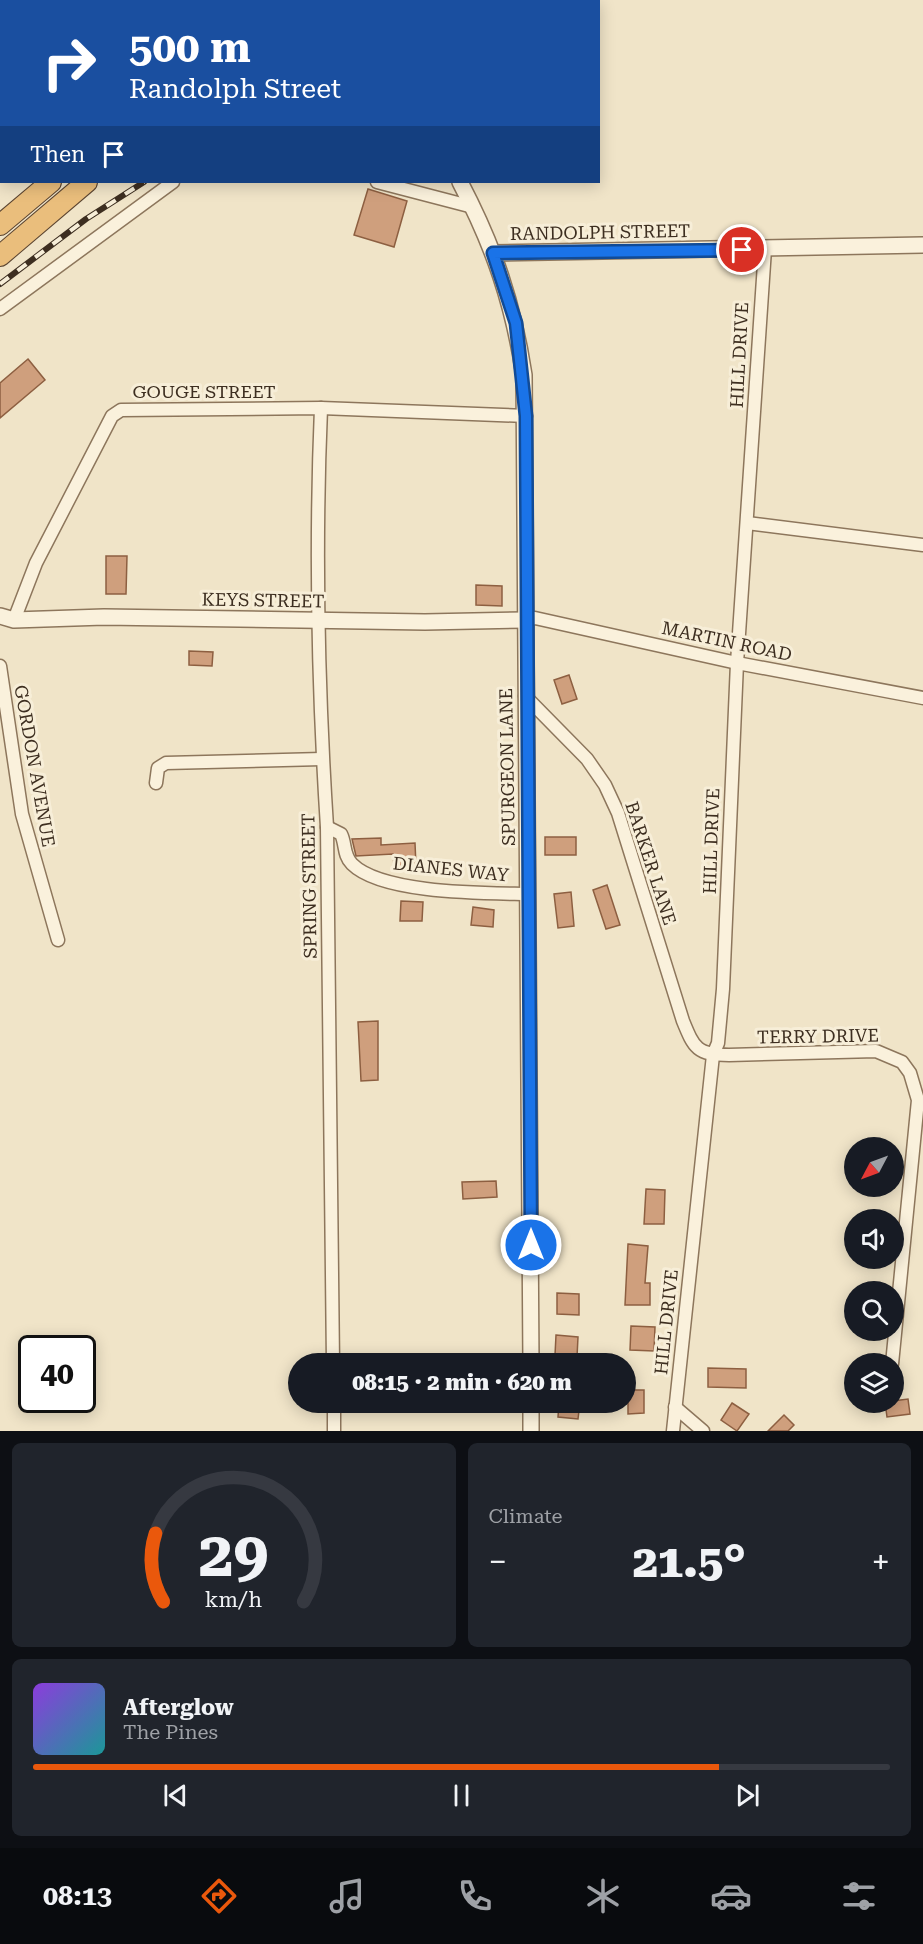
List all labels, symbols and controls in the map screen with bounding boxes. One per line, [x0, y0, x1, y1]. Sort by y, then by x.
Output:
text: 500 m [129, 23, 251, 72]
icon: right [30, 24, 108, 102]
text: Randolph Street [129, 73, 341, 105]
icon: arrive [97, 138, 130, 171]
text: Then [30, 142, 85, 167]
street label: RANDOLPH STREET [510, 220, 690, 244]
pin [716, 224, 767, 275]
icon: arrive [725, 233, 758, 266]
street label: HILL DRIVE [726, 302, 752, 408]
street label: GOUGE STREET [132, 381, 276, 402]
street label: KEYS STREET [201, 588, 325, 612]
street label: MARTIN ROAD [660, 617, 794, 665]
street label: GORDON AVENUE [10, 683, 60, 849]
street label: SPURGEON LANE [495, 688, 519, 846]
street label: HILL DRIVE [699, 788, 723, 894]
street label: BARKER LANE [621, 799, 681, 927]
street label: SPRING STREET [297, 813, 321, 959]
street label: DIANES WAY [392, 852, 511, 886]
street label: TERRY DRIVE [757, 1024, 879, 1048]
north arrow [844, 1137, 904, 1197]
map controls [844, 1137, 904, 1413]
button: sound [844, 1209, 904, 1269]
position arrow [499, 1213, 563, 1277]
street label: HILL DRIVE [650, 1268, 682, 1376]
button: search [844, 1281, 904, 1341]
speed limit sign: 40 [18, 1335, 96, 1413]
button: layers [844, 1353, 904, 1413]
text: 08:15 · 2 min · 620 m [352, 1370, 572, 1395]
text: Climate [489, 1504, 563, 1528]
text: 29 [199, 1518, 269, 1591]
text: 21.5° [633, 1535, 746, 1588]
text: − [489, 1542, 507, 1581]
text: + [872, 1542, 890, 1581]
text: km/h [205, 1587, 263, 1612]
text: Afterglow [123, 1695, 234, 1720]
text: The Pines [123, 1720, 218, 1744]
icon: previous [159, 1779, 192, 1812]
icon: pause [445, 1779, 478, 1812]
icon: next [731, 1779, 764, 1812]
icon: directions [198, 1875, 240, 1917]
icon: music [326, 1875, 368, 1917]
icon: phone [454, 1875, 496, 1917]
icon: climate [582, 1875, 624, 1917]
icon: car [710, 1875, 752, 1917]
icon: filters [838, 1875, 880, 1917]
text: 08:13 [43, 1880, 112, 1912]

